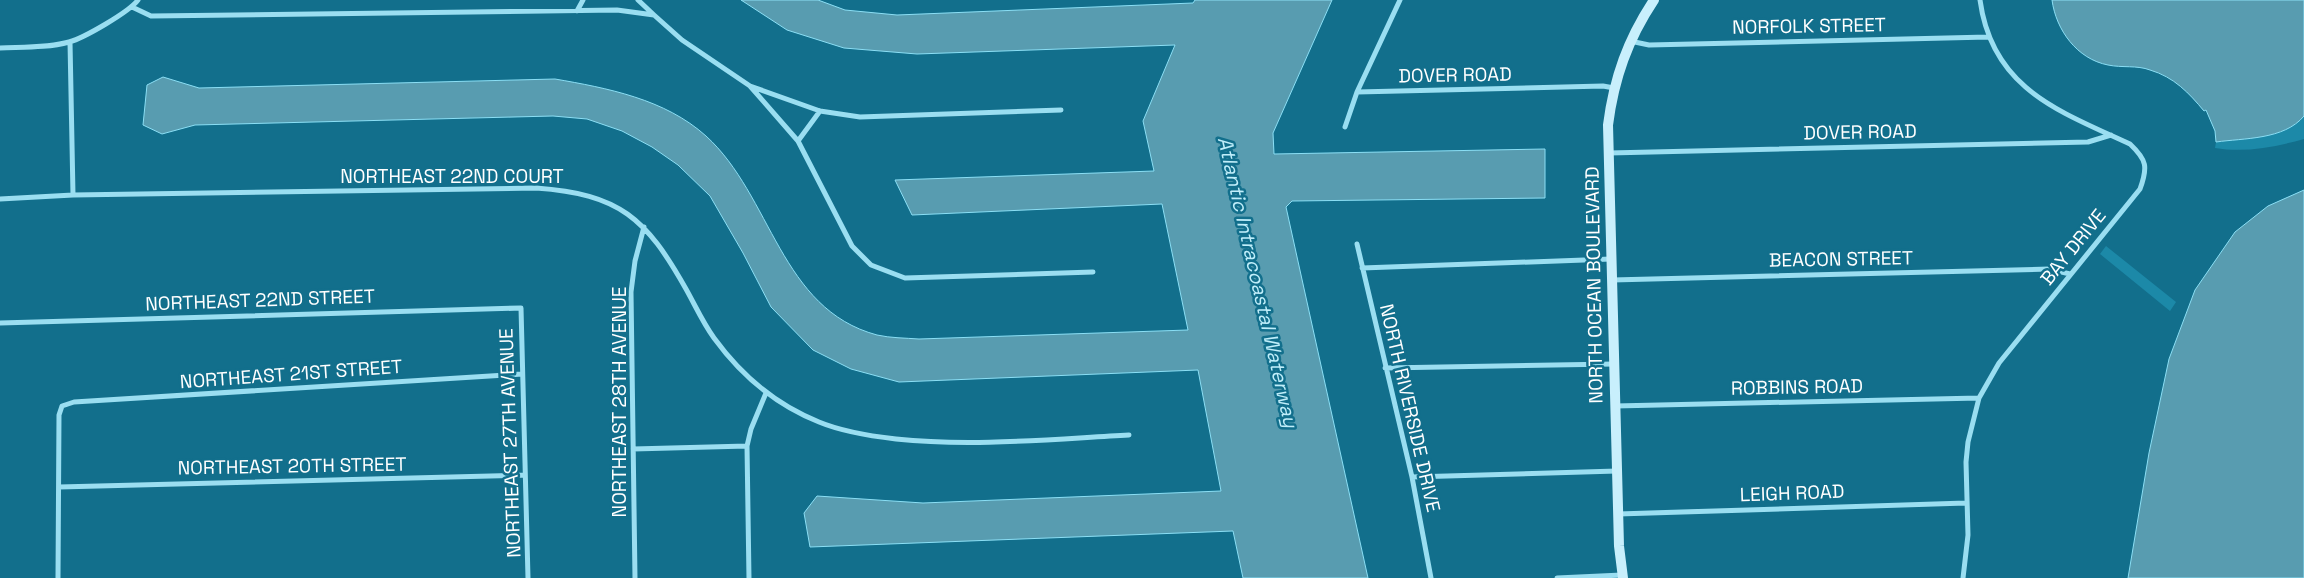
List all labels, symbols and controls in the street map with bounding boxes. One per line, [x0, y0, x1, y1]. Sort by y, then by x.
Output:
street label: NORFOLK STREET [1732, 12, 1886, 40]
street label: DOVER ROAD [1398, 62, 1512, 88]
street label: DOVER ROAD [1803, 119, 1917, 145]
water label: Atlantic Intracoastal Waterway [1212, 134, 1305, 432]
street label: NORTHEAST 22ND COURT [340, 164, 564, 189]
street label: NORTH OCEAN BOULEVARD [1579, 166, 1609, 404]
street label: BAY DRIVE [2035, 204, 2111, 290]
street label: BEACON STREET [1769, 245, 1913, 273]
street label: NORTHEAST 22ND STREET [145, 283, 375, 317]
street label: NORTHEAST 28TH AVENUE [607, 287, 632, 517]
street label: NORTH RIVERSIDE DRIVE [1374, 301, 1446, 515]
street label: NORTHEAST 27TH AVENUE [493, 328, 527, 558]
street label: NORTHEAST 21ST STREET [179, 354, 403, 394]
street label: ROBBINS ROAD [1731, 373, 1863, 401]
street label: NORTHEAST 20TH STREET [177, 452, 407, 480]
street label: LEIGH ROAD [1739, 479, 1845, 507]

